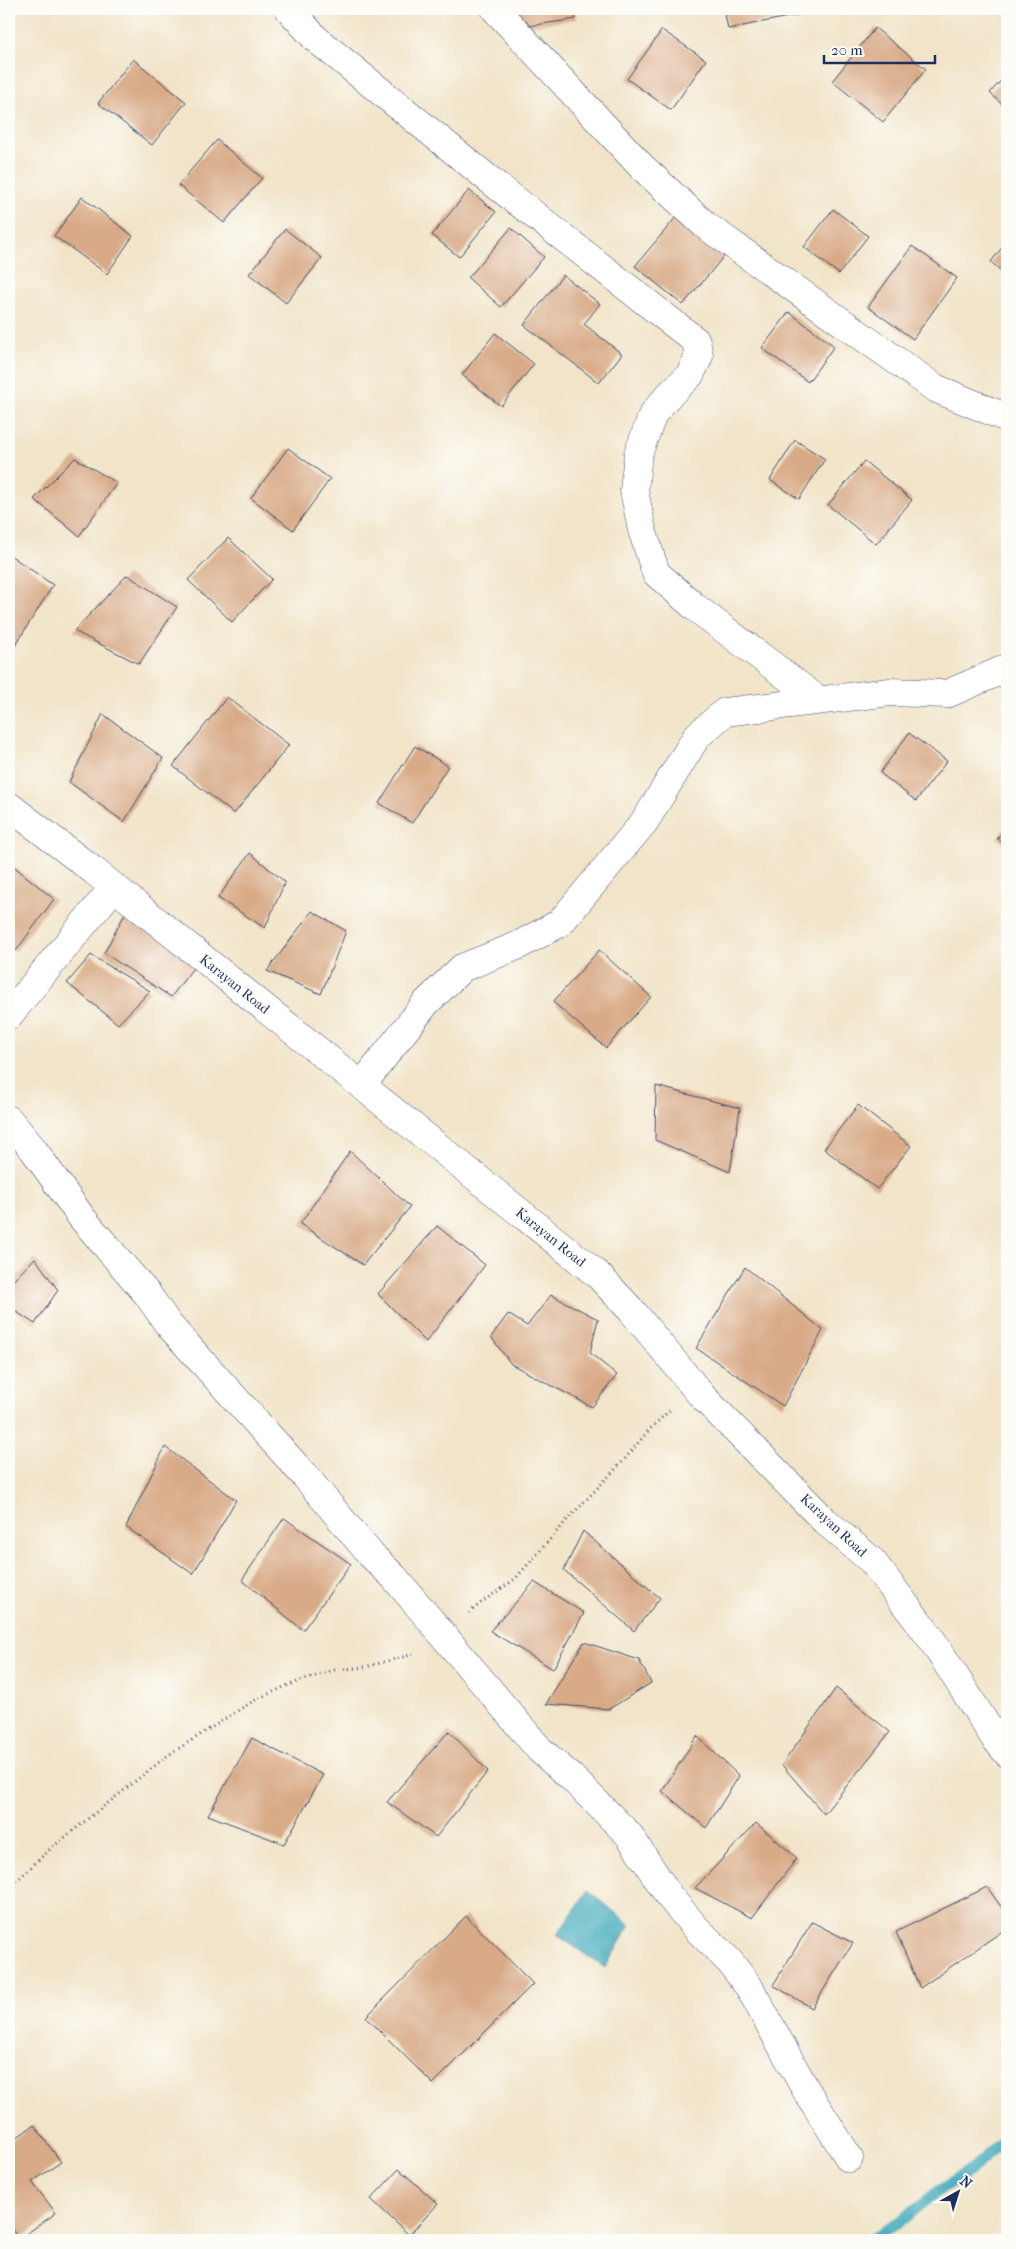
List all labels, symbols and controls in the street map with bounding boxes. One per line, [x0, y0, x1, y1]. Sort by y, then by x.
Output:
scale bar [824, 32, 935, 64]
text: 20 m [831, 41, 863, 59]
street label: Karayan Road [196, 951, 273, 1018]
street label: Karayan Road [512, 1204, 589, 1271]
street label: Karayan Road [797, 1490, 871, 1561]
north arrow [934, 2166, 984, 2216]
text: N [956, 2172, 976, 2192]

